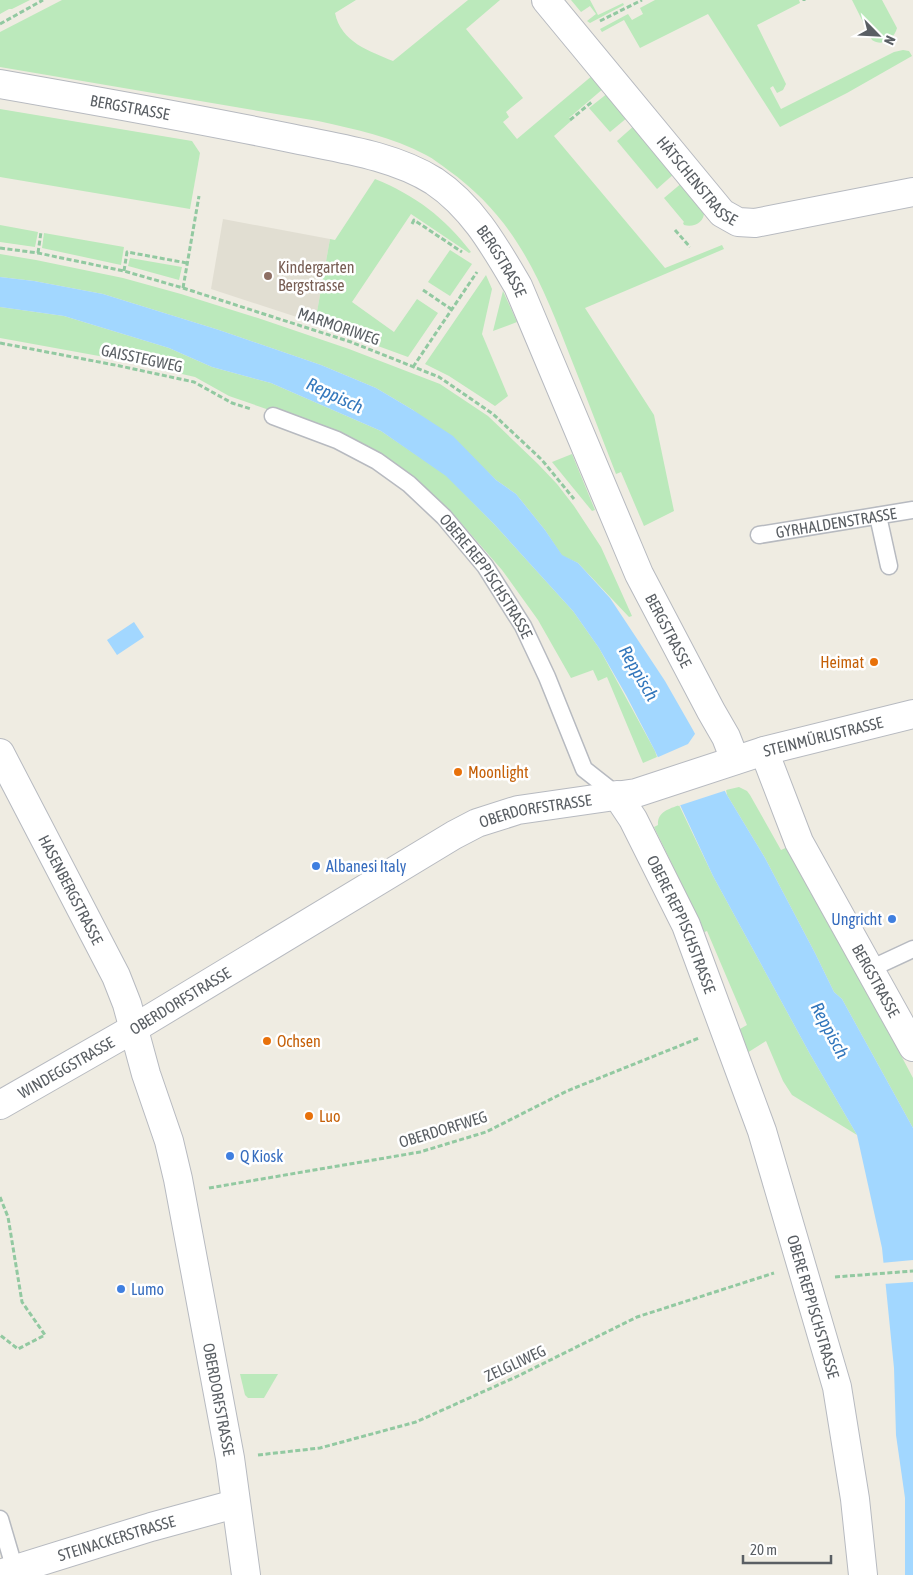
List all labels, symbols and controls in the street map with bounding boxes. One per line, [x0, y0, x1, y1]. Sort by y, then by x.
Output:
north arrow [853, 10, 903, 60]
text: N [881, 33, 899, 47]
street label: BERGSTRASSE [89, 91, 171, 123]
street label: HÄTSCHENSTRASSE [653, 133, 741, 229]
street label: BERGSTRASSE [473, 221, 530, 299]
place label: Kindergarten Bergstrasse [278, 258, 354, 295]
marker: Kindergarten Bergstrasse [262, 270, 274, 282]
street label: MARMORIWEG [296, 304, 382, 348]
street label: GAISSTEGWEG [100, 341, 184, 375]
water label: Reppisch [303, 373, 367, 417]
street label: GYRHALDENSTRASSE [774, 504, 898, 541]
street label: OBERE REPPISCHSTRASSE [436, 510, 536, 641]
street label: BERGSTRASSE [642, 591, 695, 671]
water label: Reppisch [615, 642, 663, 705]
place label: Heimat [820, 653, 864, 671]
marker: Heimat [868, 656, 880, 668]
street label: STEINMÜRLISTRASSE [761, 713, 885, 760]
place label: Moonlight [468, 763, 529, 782]
marker: Moonlight [452, 766, 464, 778]
street label: OBERDORFSTRASSE [477, 791, 593, 831]
street label: HASENBERGSTRASSE [35, 832, 107, 948]
street label: OBERE REPPISCHSTRASSE [644, 852, 719, 996]
place label: Albanesi Italy [326, 857, 407, 876]
marker: Albanesi Italy [310, 860, 322, 872]
place label: Ungricht [831, 910, 882, 929]
marker: Ungricht [886, 913, 898, 925]
street label: BERGSTRASSE [849, 941, 904, 1020]
street label: OBERDORFSTRASSE [126, 963, 234, 1038]
water label: Reppisch [807, 999, 854, 1062]
place label: Ochsen [277, 1032, 321, 1050]
street label: WINDEGGSTRASSE [15, 1033, 117, 1102]
marker: Ochsen [261, 1035, 273, 1047]
place label: Luo [319, 1107, 340, 1125]
street label: OBERDORFWEG [397, 1107, 489, 1151]
marker: Luo [303, 1110, 315, 1122]
place label: Q Kiosk [240, 1147, 283, 1165]
marker: Q Kiosk [224, 1150, 236, 1162]
street label: OBERE REPPISCHSTRASSE [784, 1233, 843, 1381]
place label: Lumo [131, 1280, 164, 1298]
marker: Lumo [115, 1283, 127, 1295]
street label: OBERDORFSTRASSE [200, 1341, 238, 1457]
street label: ZELGLIWEG [481, 1341, 549, 1385]
street label: STEINACKERSTRASSE [56, 1512, 177, 1564]
scale bar [743, 1532, 830, 1564]
text: 20 m [750, 1541, 777, 1558]

